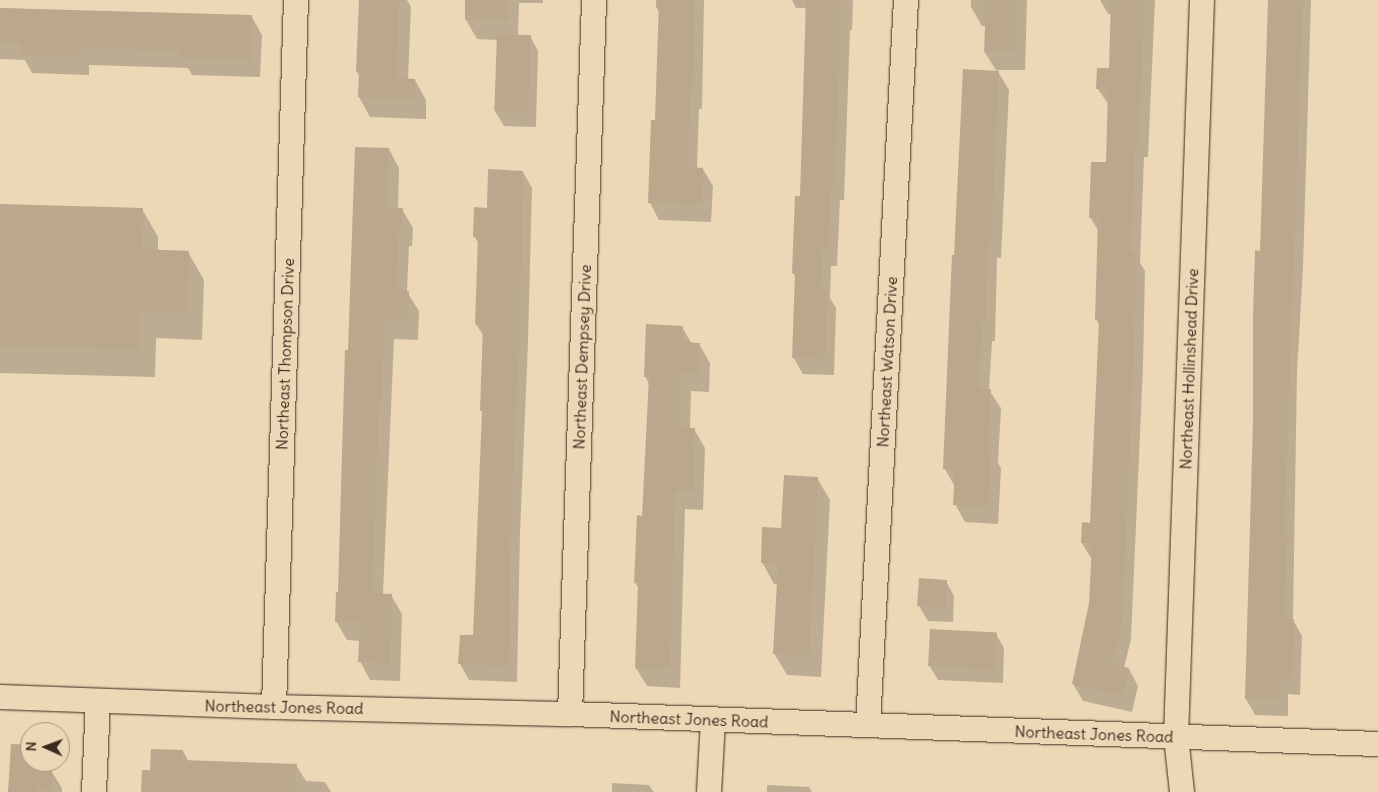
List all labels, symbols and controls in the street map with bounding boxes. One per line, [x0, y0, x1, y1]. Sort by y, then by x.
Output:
street label: Northeast Thompson Drive [272, 258, 298, 450]
street label: Northeast Dempsey Drive [569, 264, 595, 450]
street label: Northeast Hollinshead Drive [1176, 268, 1202, 470]
street label: Northeast Watson Drive [873, 276, 901, 448]
street label: Northeast Jones Road [204, 696, 364, 718]
street label: Northeast Jones Road [609, 707, 769, 731]
north arrow [20, 722, 70, 772]
street label: Northeast Jones Road [1014, 722, 1174, 746]
text: N [22, 741, 40, 752]

